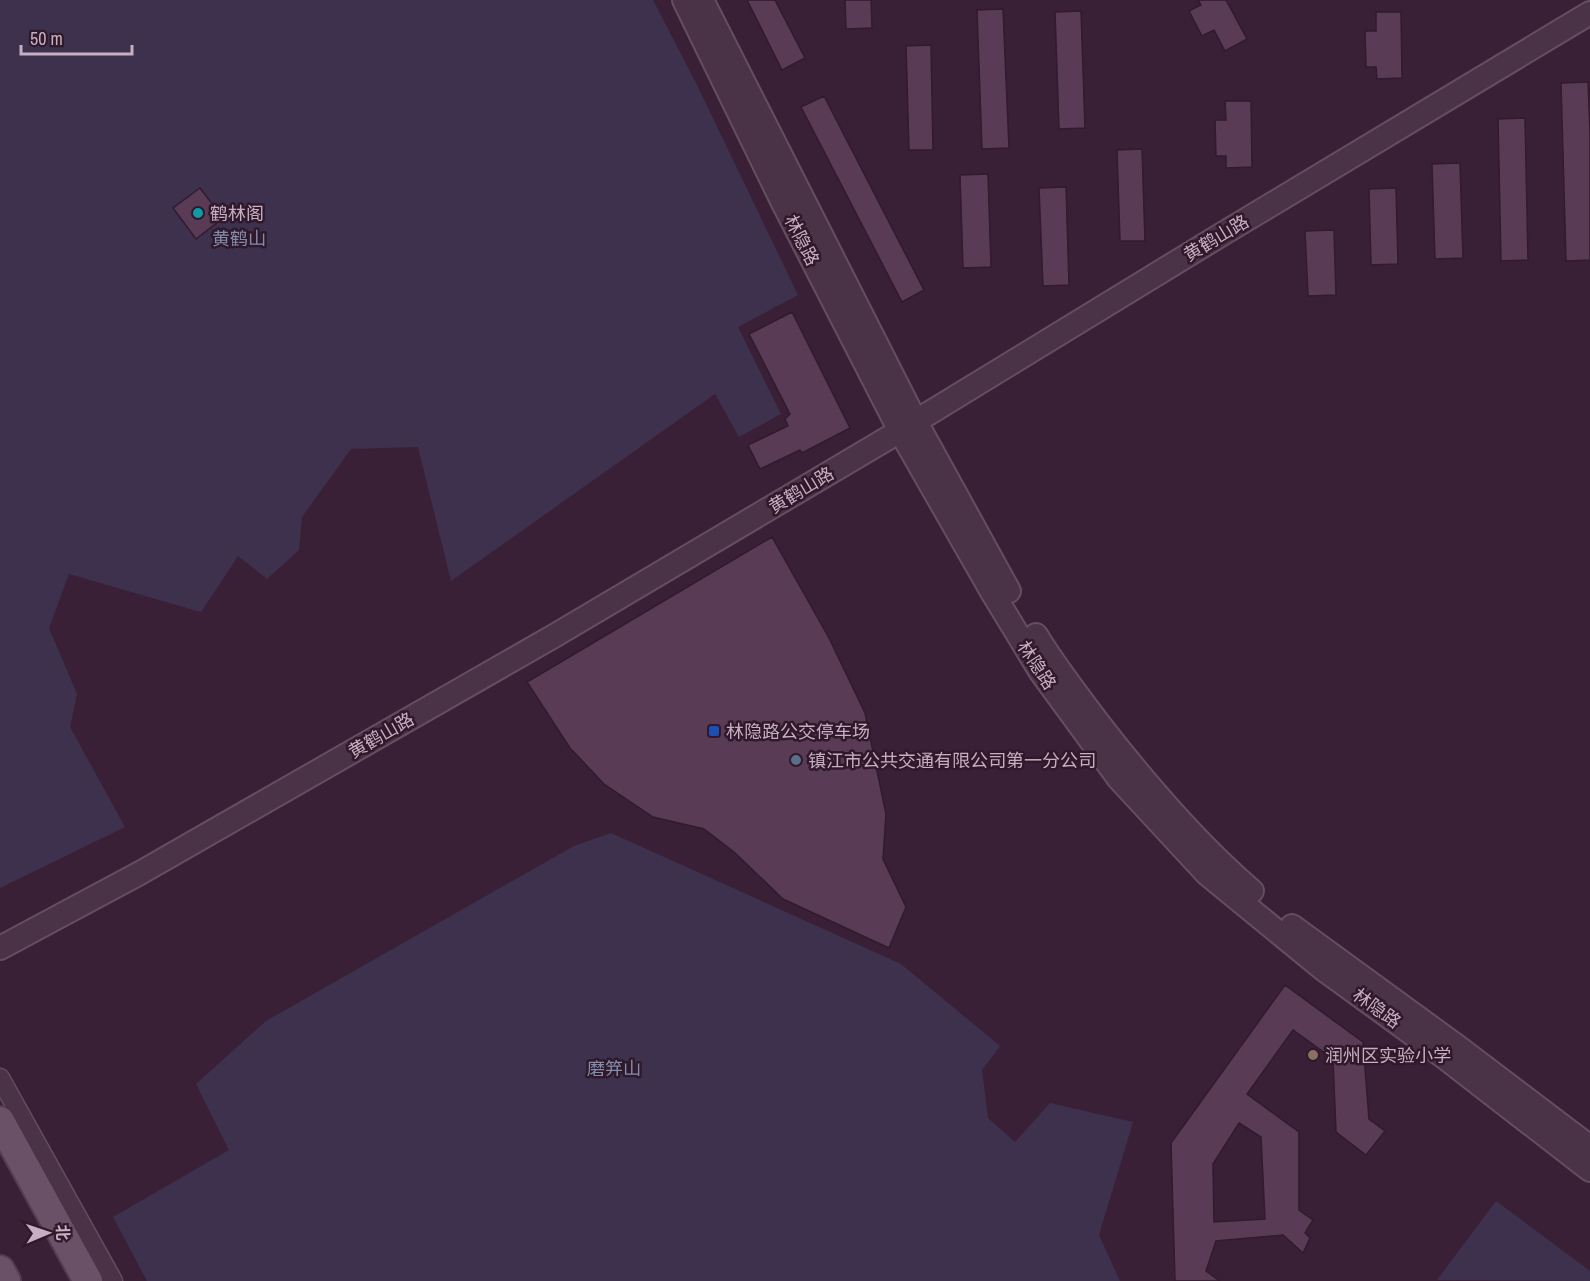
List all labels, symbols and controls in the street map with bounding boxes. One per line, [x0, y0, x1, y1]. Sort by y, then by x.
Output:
scale bar [21, 18, 132, 56]
text: 50 m [30, 26, 63, 51]
place label: 鹤林阁 [210, 201, 264, 226]
marker: 鹤林阁 [191, 206, 205, 220]
street label: 黄鹤山路 [1179, 209, 1253, 267]
street label: 林隐路 [779, 210, 825, 270]
park label: 黄鹤山 [212, 226, 266, 251]
street label: 黄鹤山路 [764, 461, 838, 519]
street label: 林隐路 [1012, 636, 1062, 694]
street label: 黄鹤山路 [344, 706, 418, 764]
place label: 林隐路公交停车场 [726, 719, 870, 744]
marker: 林隐路公交停车场 [707, 724, 721, 738]
place label: 镇江市公共交通有限公司第一分公司 [808, 748, 1096, 773]
marker: 镇江市公共交通有限公司第一分公司 [789, 753, 803, 767]
street label: 林隐路 [1348, 982, 1406, 1034]
place label: 润州区实验小学 [1325, 1043, 1451, 1068]
marker: 润州区实验小学 [1306, 1048, 1320, 1062]
park label: 磨笄山 [587, 1056, 641, 1081]
north arrow [18, 1203, 78, 1263]
text: 北 [52, 1224, 74, 1241]

